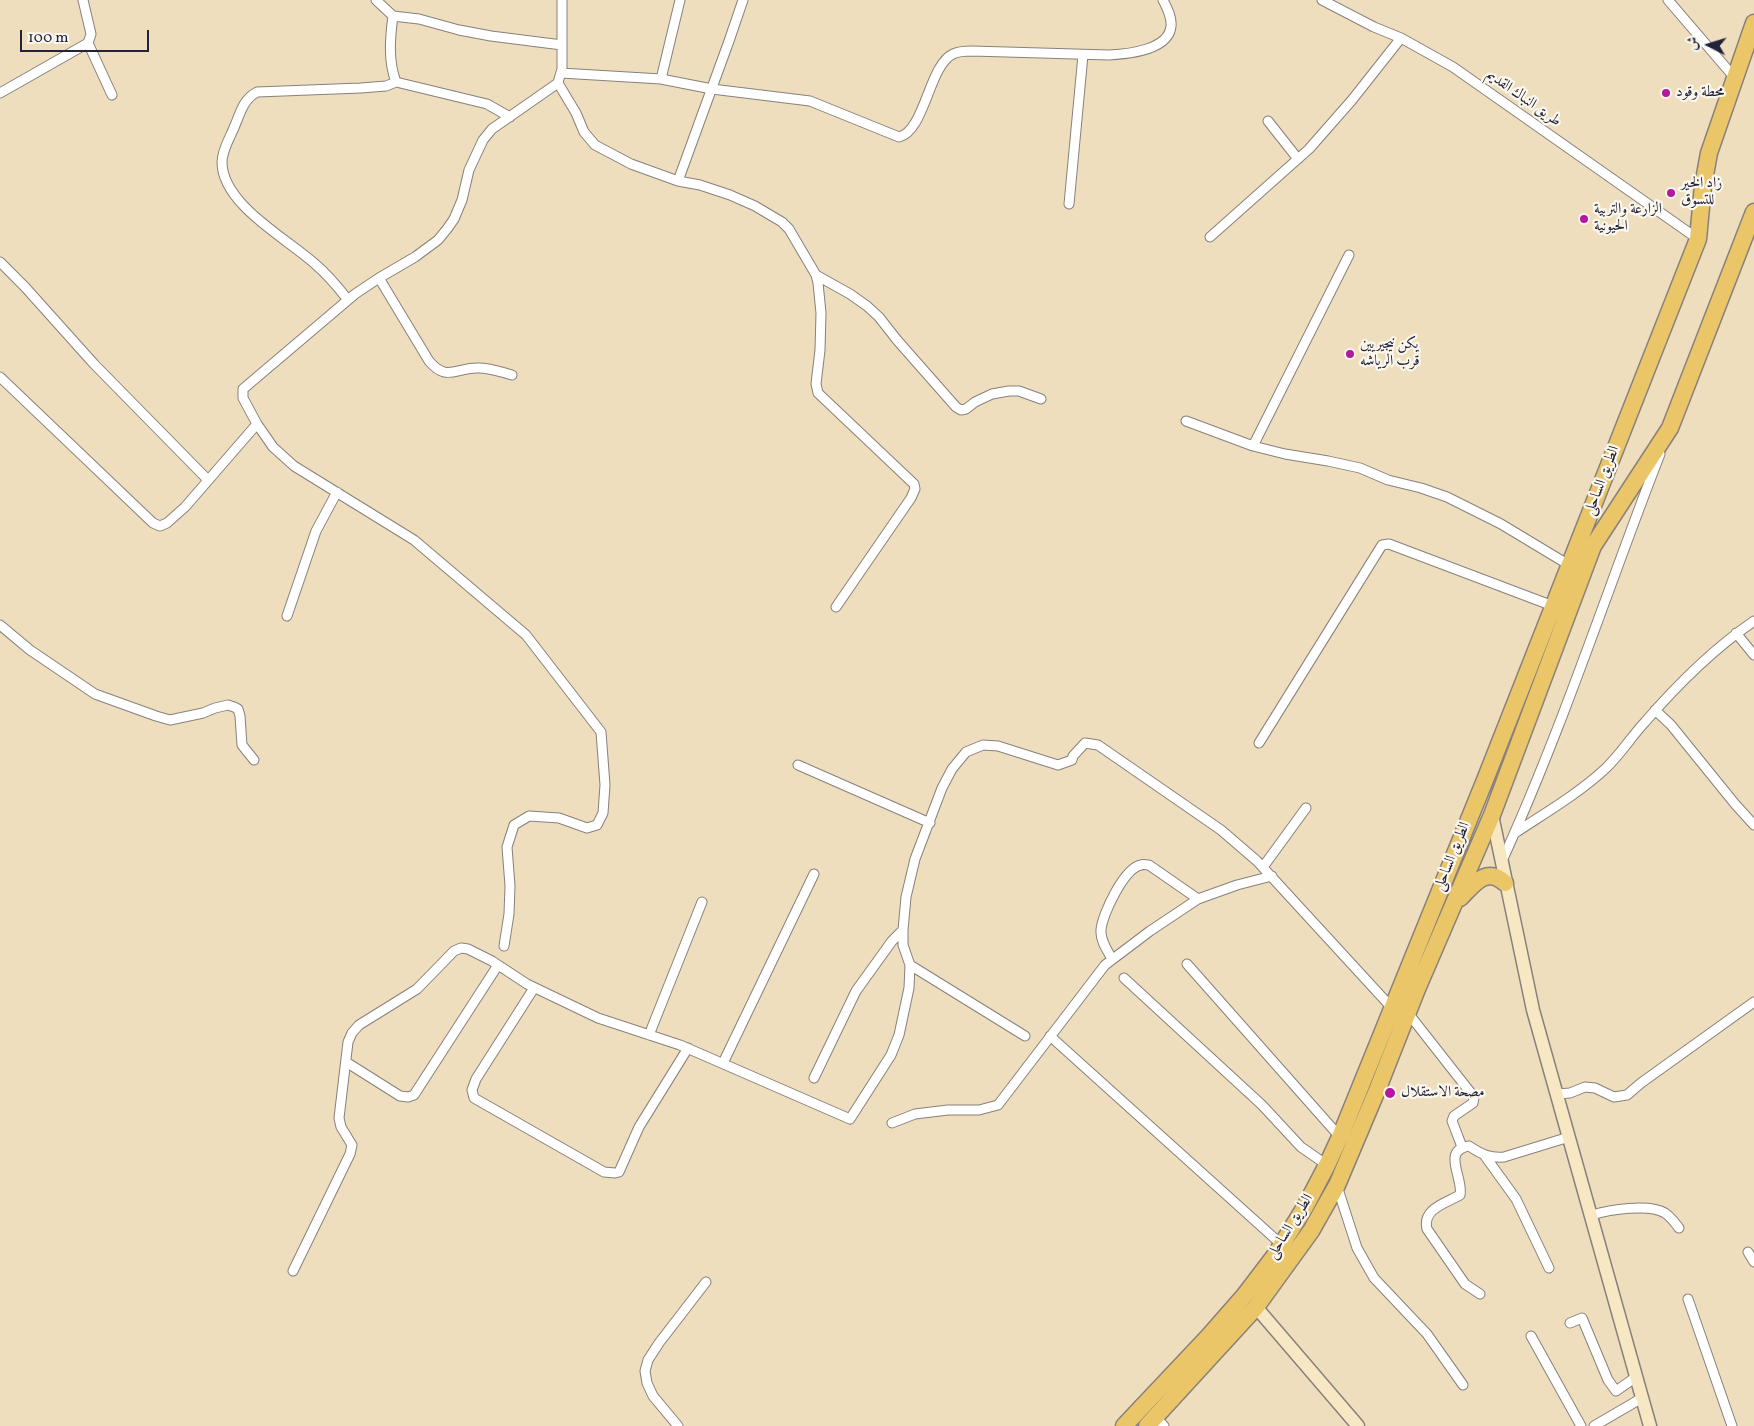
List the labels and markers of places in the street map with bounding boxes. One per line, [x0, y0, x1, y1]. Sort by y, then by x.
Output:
place label: محطة وقود [1676, 84, 1724, 102]
marker: محطة وقود [1660, 87, 1672, 99]
place label: زاد الخير للتسوق [1681, 175, 1722, 210]
marker: زاد الخير للتسوق [1665, 187, 1677, 199]
place label: الزارعة والتربية الحيونية [1594, 201, 1662, 236]
marker: الزارعة والتربية الحيونية [1578, 213, 1590, 225]
place label: يكن نيجيريين قرب الرياشه [1360, 336, 1420, 371]
marker: يكن نيجيريين قرب الرياشه [1344, 348, 1356, 360]
place label: مصحة الاستقلال [1401, 1084, 1485, 1102]
marker: مصحة الاستقلال [1383, 1086, 1397, 1100]

